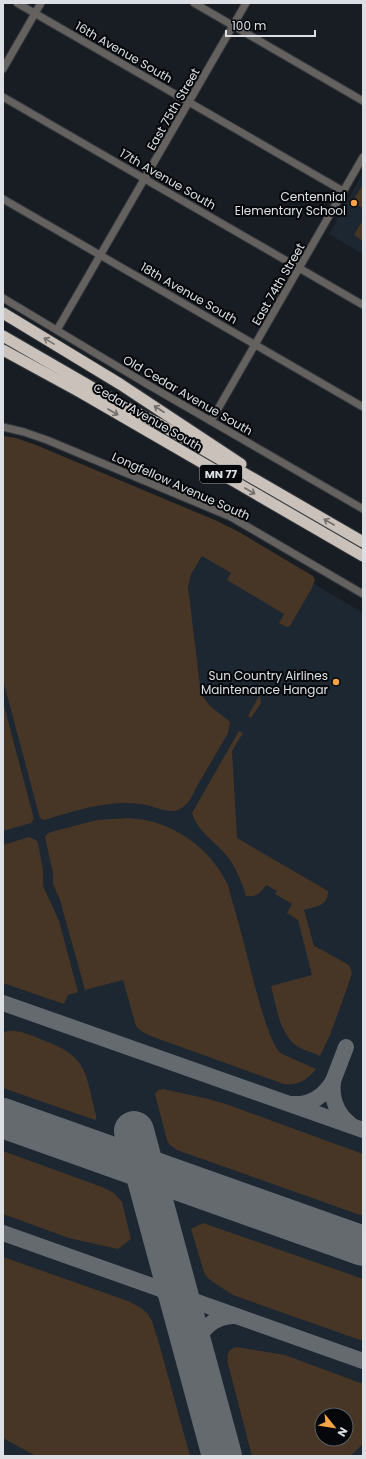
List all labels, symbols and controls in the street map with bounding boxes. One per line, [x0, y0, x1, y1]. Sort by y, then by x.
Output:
scale bar [226, 12, 315, 38]
street label: 16th Avenue South [72, 17, 176, 87]
text: 100 m [232, 17, 266, 34]
street label: East 75th Street [142, 65, 204, 153]
street label: 17th Avenue South [117, 145, 219, 213]
place label: Centennial Elementary School [235, 188, 346, 219]
marker: Centennial Elementary School [349, 198, 359, 208]
street label: East 74th Street [247, 240, 309, 328]
street label: 18th Avenue South [137, 258, 241, 328]
one-way arrow [43, 336, 55, 344]
street label: Old Cedar Avenue South [121, 352, 255, 438]
street label: Cedar Avenue South [91, 380, 205, 454]
one-way arrow [154, 405, 165, 413]
one-way arrow [107, 408, 119, 416]
street label: Longfellow Avenue South [109, 448, 253, 524]
road number: MN 77 [200, 465, 242, 483]
one-way arrow [244, 487, 256, 495]
one-way arrow [323, 518, 335, 526]
place label: Sun Country Airlines Maintenance Hangar [201, 667, 329, 698]
marker: Sun Country Airlines Maintenance Hangar [331, 677, 341, 687]
north arrow [314, 1407, 354, 1447]
text: N [334, 1424, 352, 1440]

